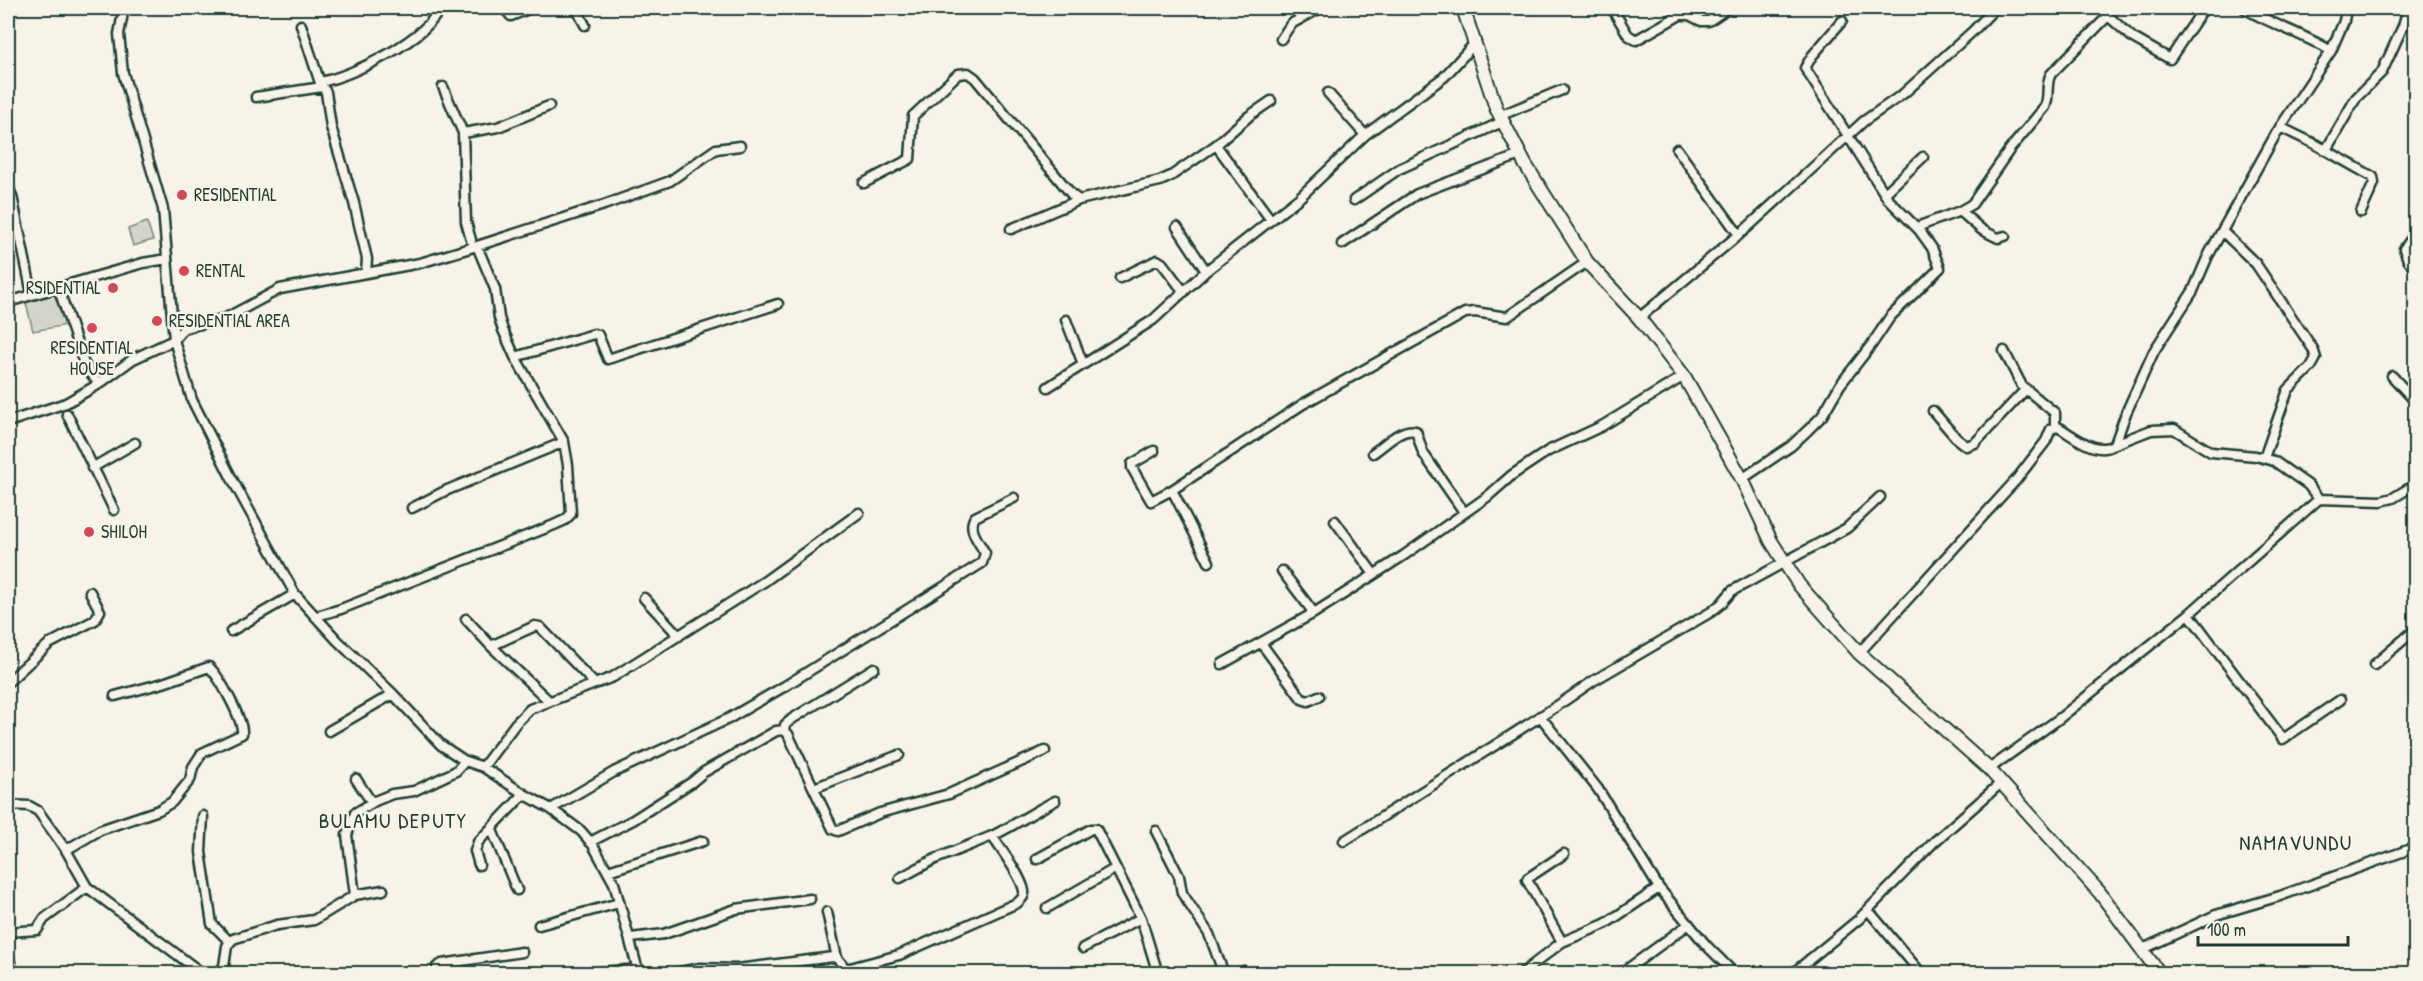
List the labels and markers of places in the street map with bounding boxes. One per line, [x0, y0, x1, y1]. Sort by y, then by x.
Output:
place label: RESIDENTIAL [194, 182, 277, 207]
marker: RESIDENTIAL [175, 188, 189, 202]
place label: RENTAL [196, 258, 246, 283]
marker: RENTAL [177, 264, 191, 278]
place label: RSIDENTIAL [26, 275, 101, 300]
marker: RSIDENTIAL [106, 281, 120, 295]
place label: RESIDENTIAL AREA [169, 308, 290, 333]
marker: RESIDENTIAL AREA [150, 314, 164, 328]
marker: RESIDENTIAL HOUSE [85, 321, 99, 335]
place label: RESIDENTIAL HOUSE [51, 335, 134, 381]
place label: SHILOH [101, 519, 147, 544]
marker: SHILOH [82, 525, 96, 539]

